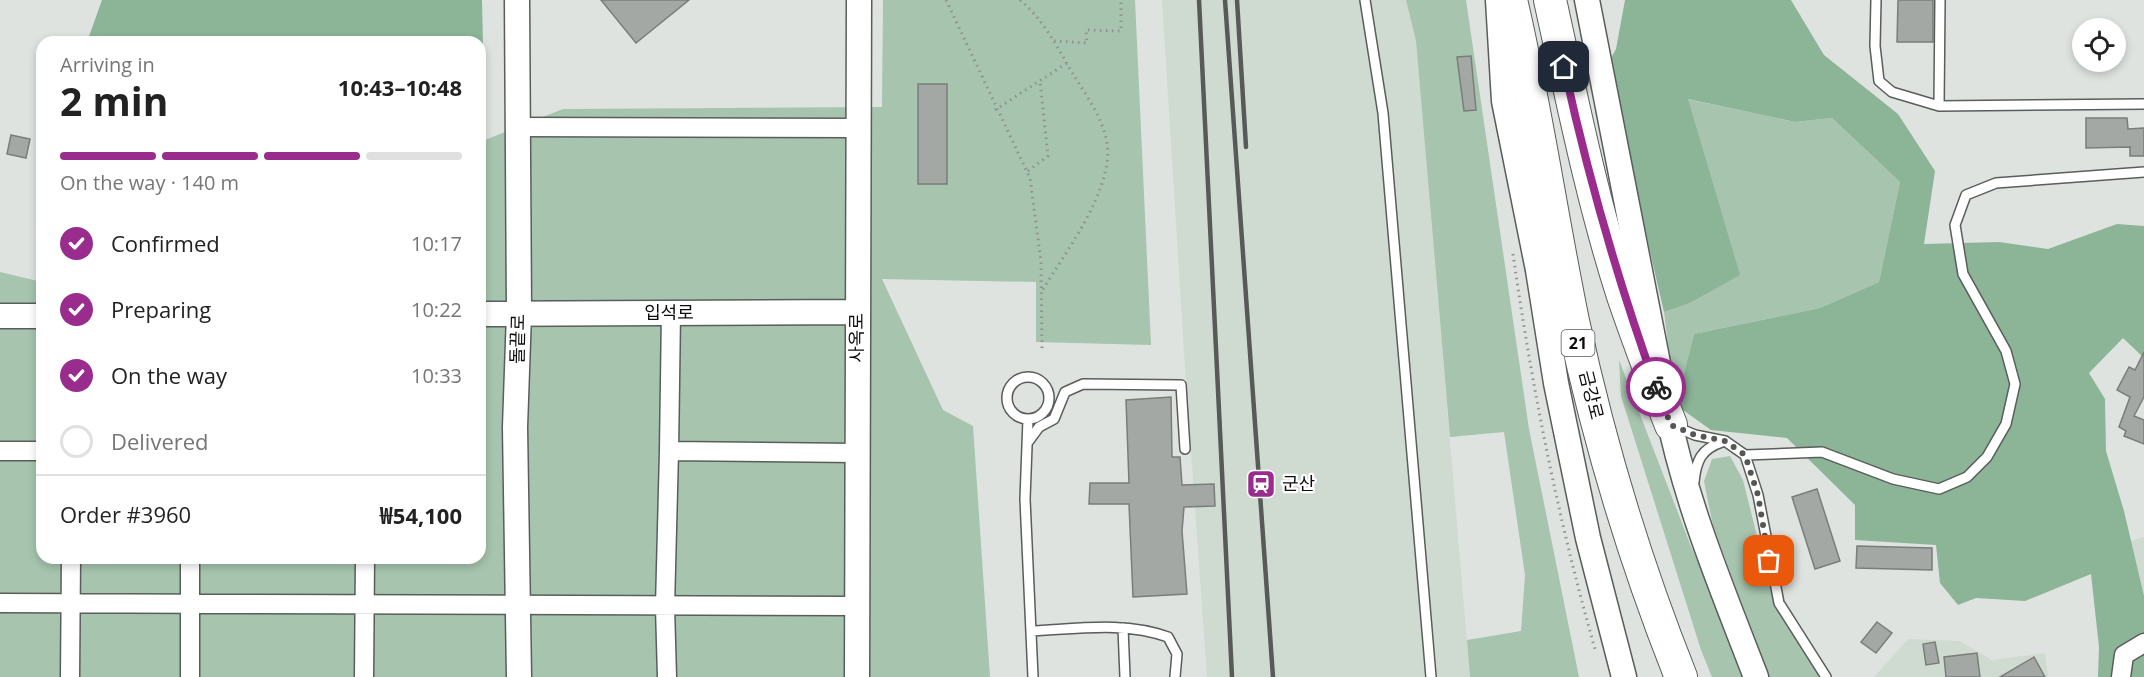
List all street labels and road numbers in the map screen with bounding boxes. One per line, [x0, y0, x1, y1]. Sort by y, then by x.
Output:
street label: 입석로 [644, 300, 694, 324]
street label: 사옥로 [844, 313, 868, 363]
street label: 돌끝로 [505, 314, 529, 364]
road number: 21 [1562, 330, 1594, 356]
street label: 금강로 [1574, 368, 1610, 422]

